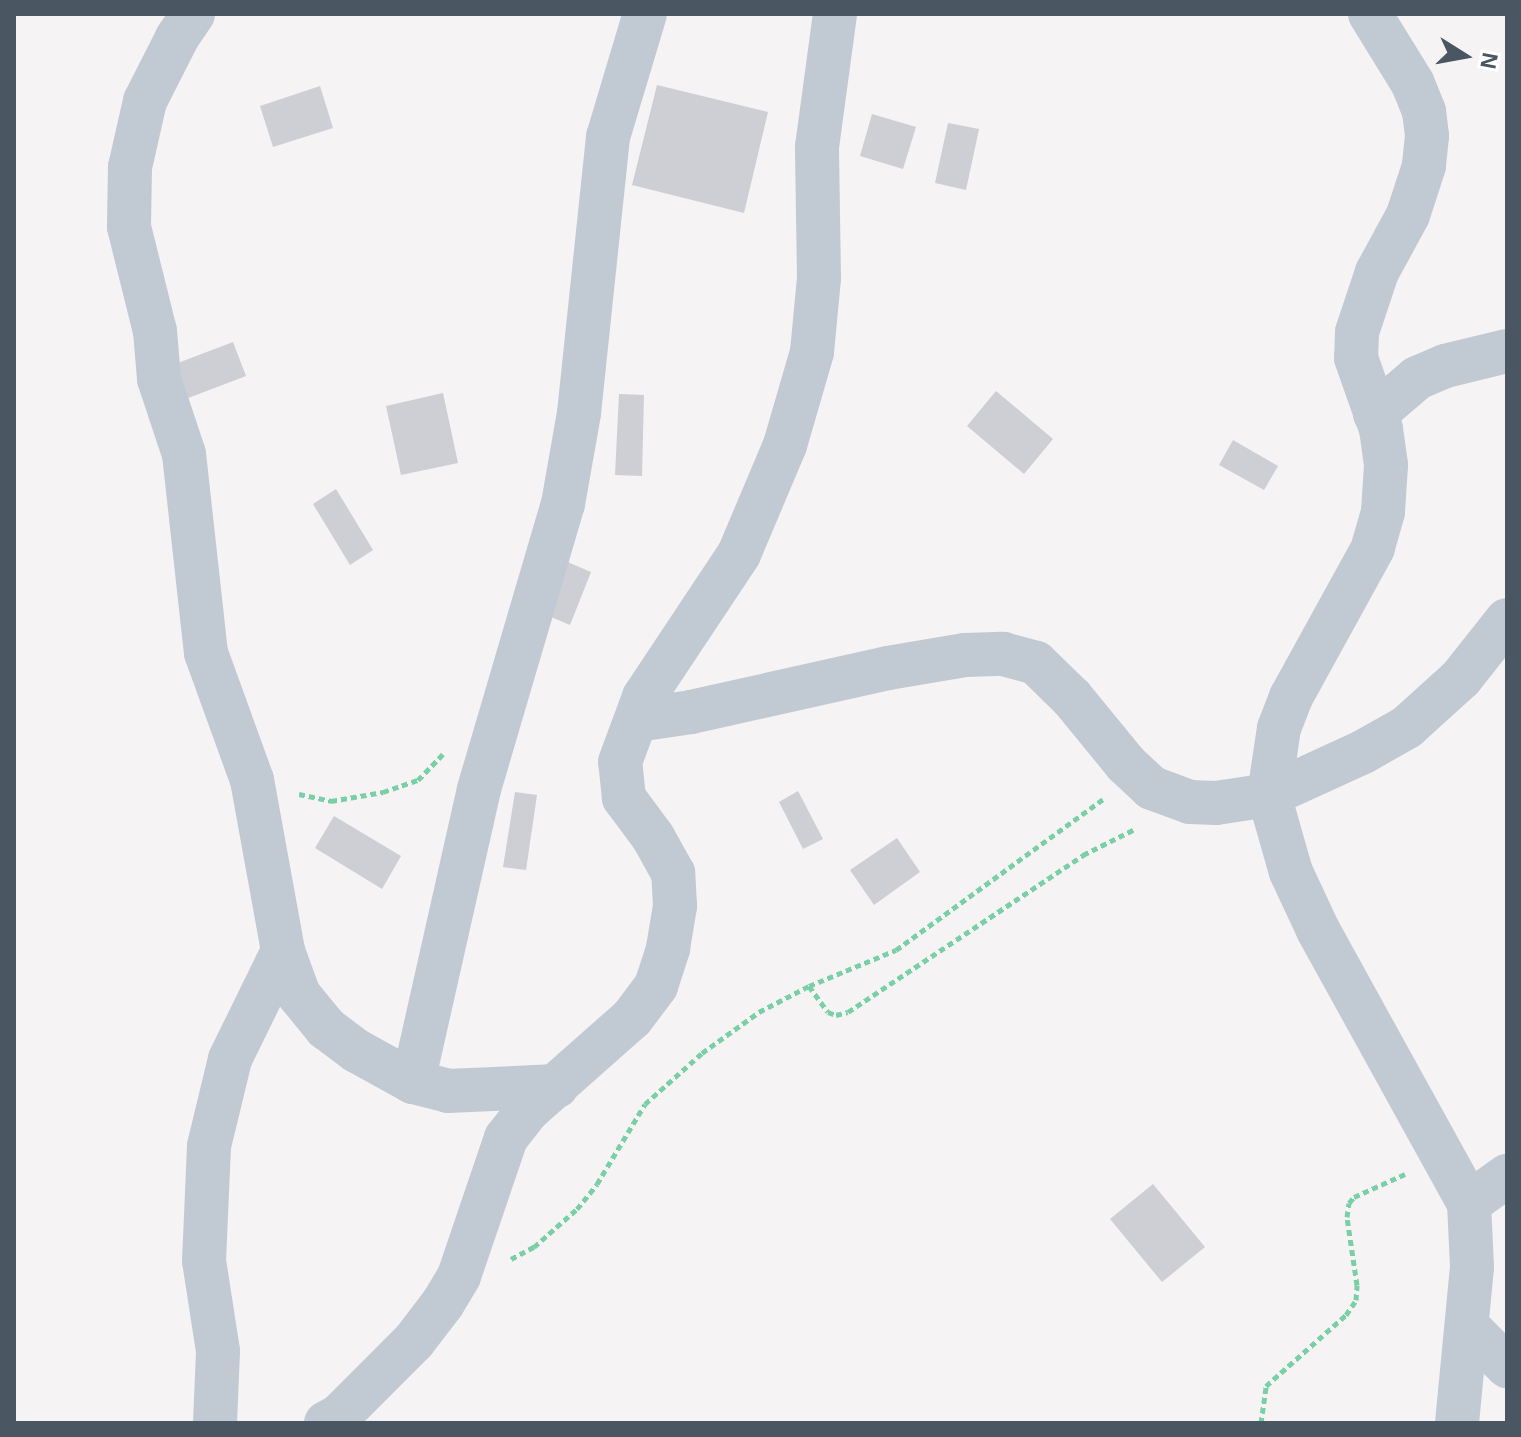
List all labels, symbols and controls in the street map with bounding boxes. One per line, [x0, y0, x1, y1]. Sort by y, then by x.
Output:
north arrow [1425, 16, 1505, 96]
text: N [1475, 50, 1503, 71]

